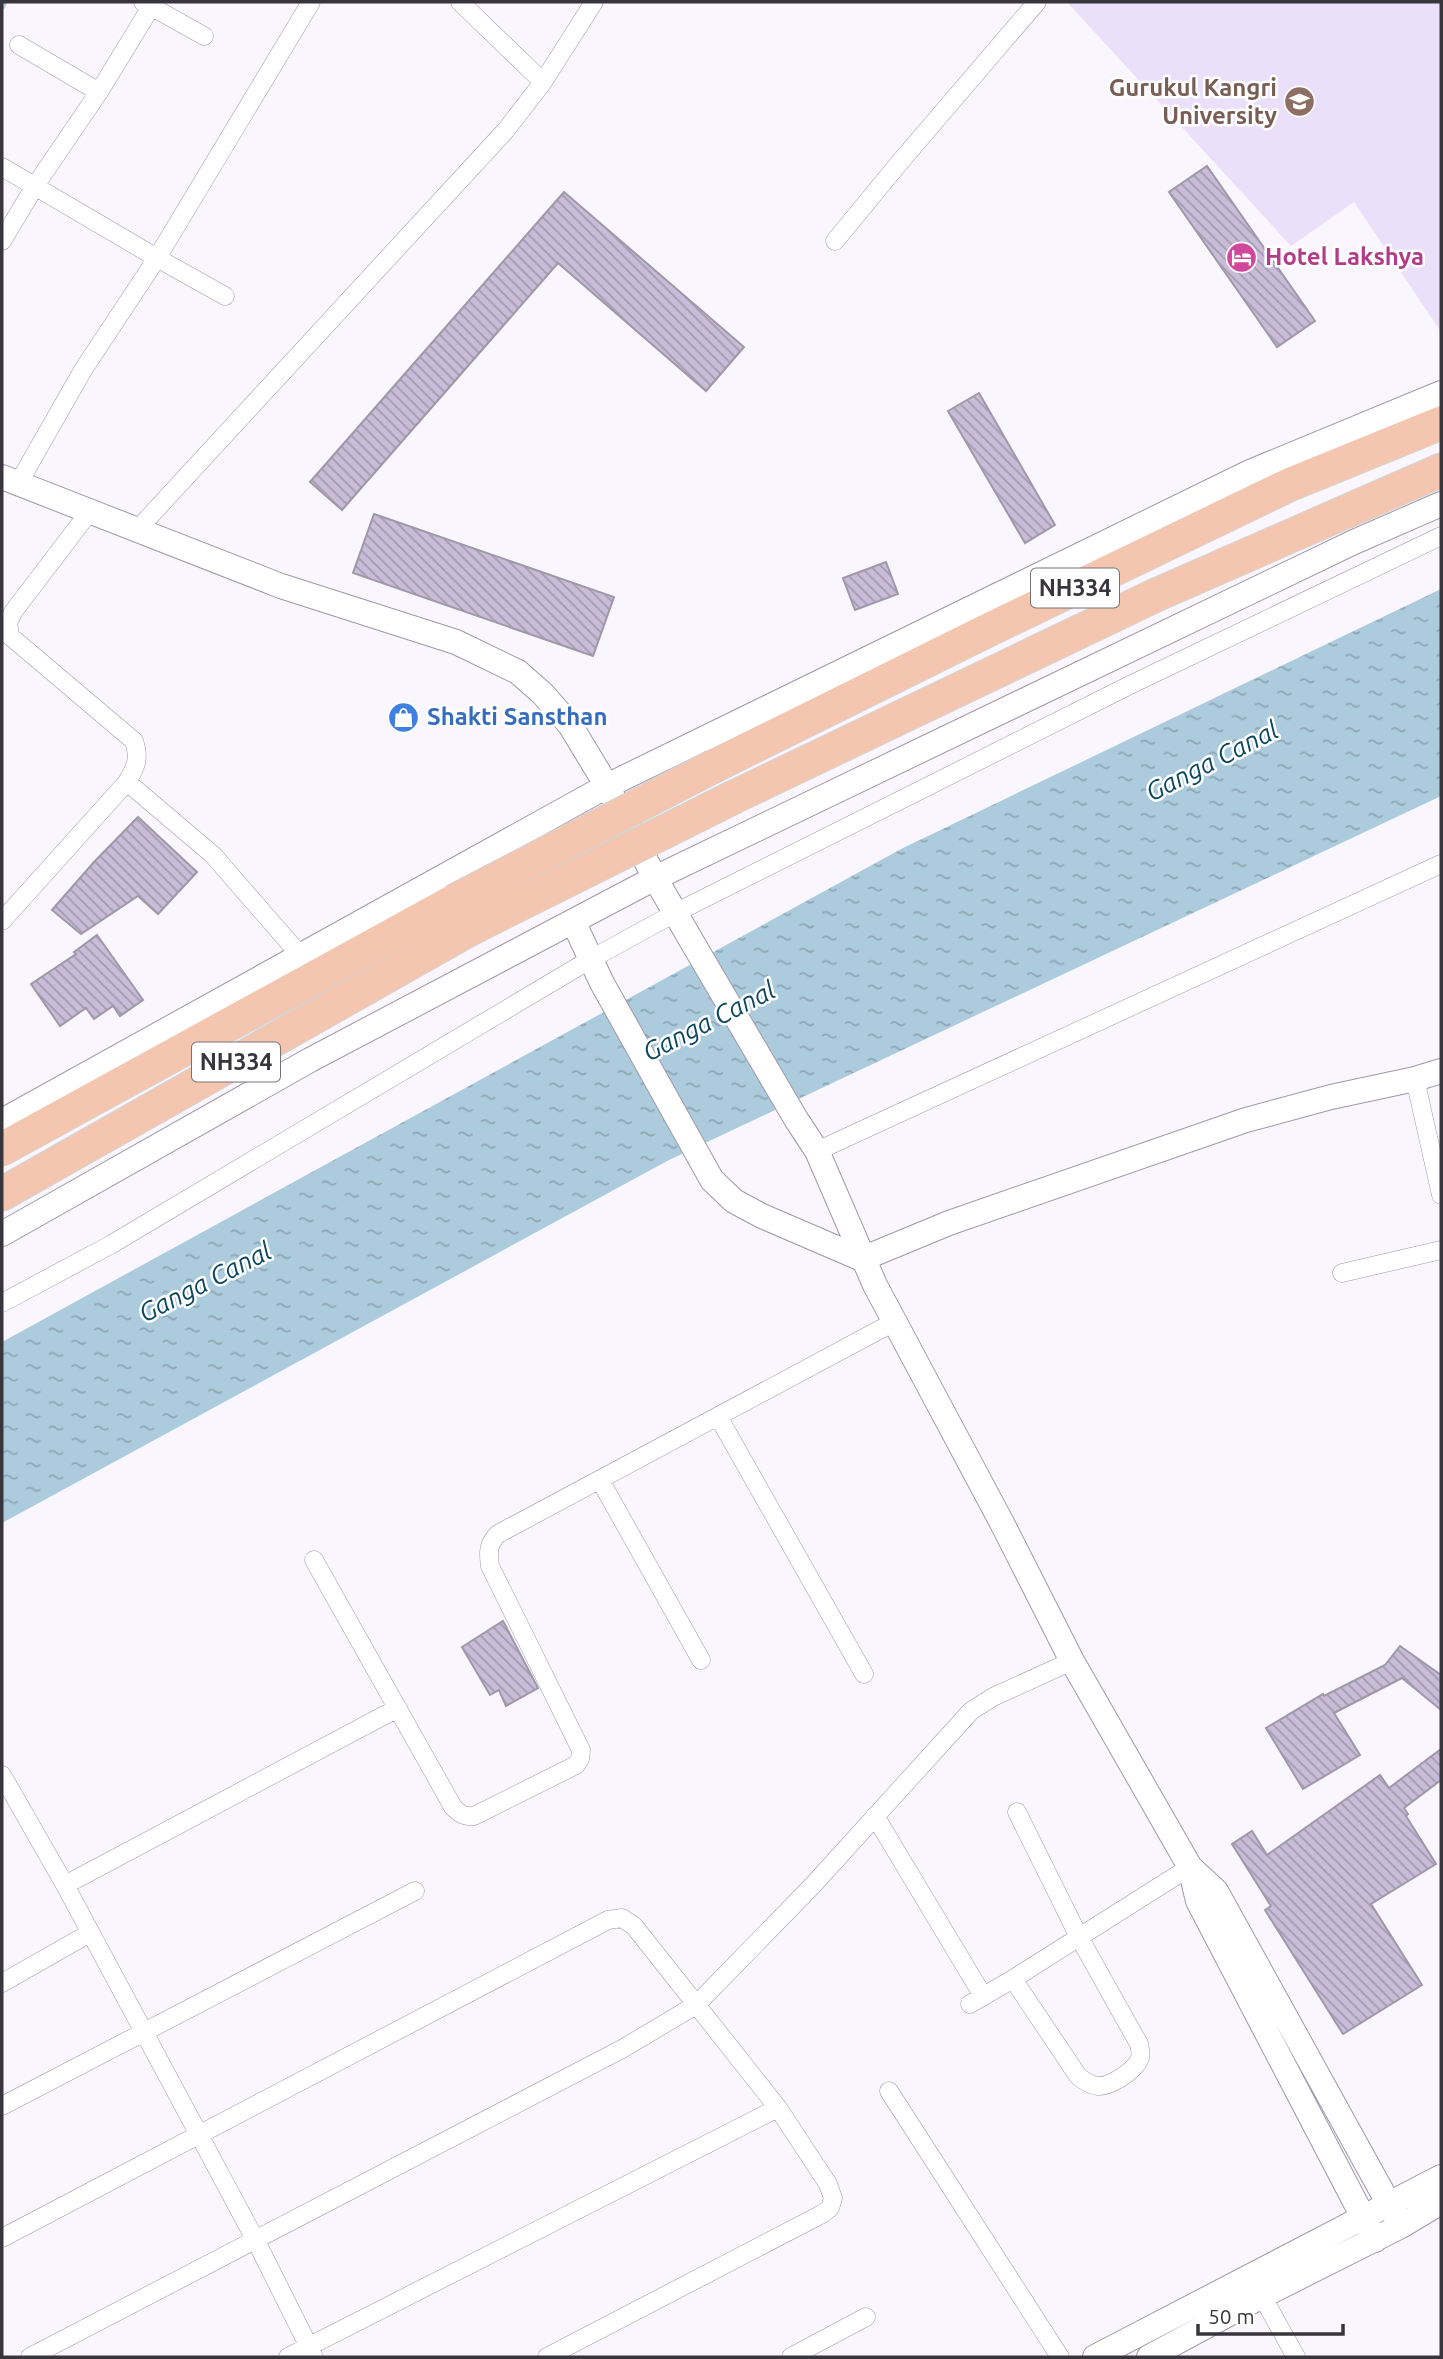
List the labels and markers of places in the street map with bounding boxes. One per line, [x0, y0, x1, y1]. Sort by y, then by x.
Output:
place label: Gurukul Kangri University [1109, 74, 1277, 129]
school or university icon: Gurukul Kangri University [1283, 85, 1317, 119]
hotel icon: Hotel Lakshya [1225, 240, 1259, 274]
place label: Hotel Lakshya [1265, 243, 1424, 270]
shop icon: Shakti Sansthan [387, 700, 421, 734]
place label: Shakti Sansthan [427, 703, 607, 730]

